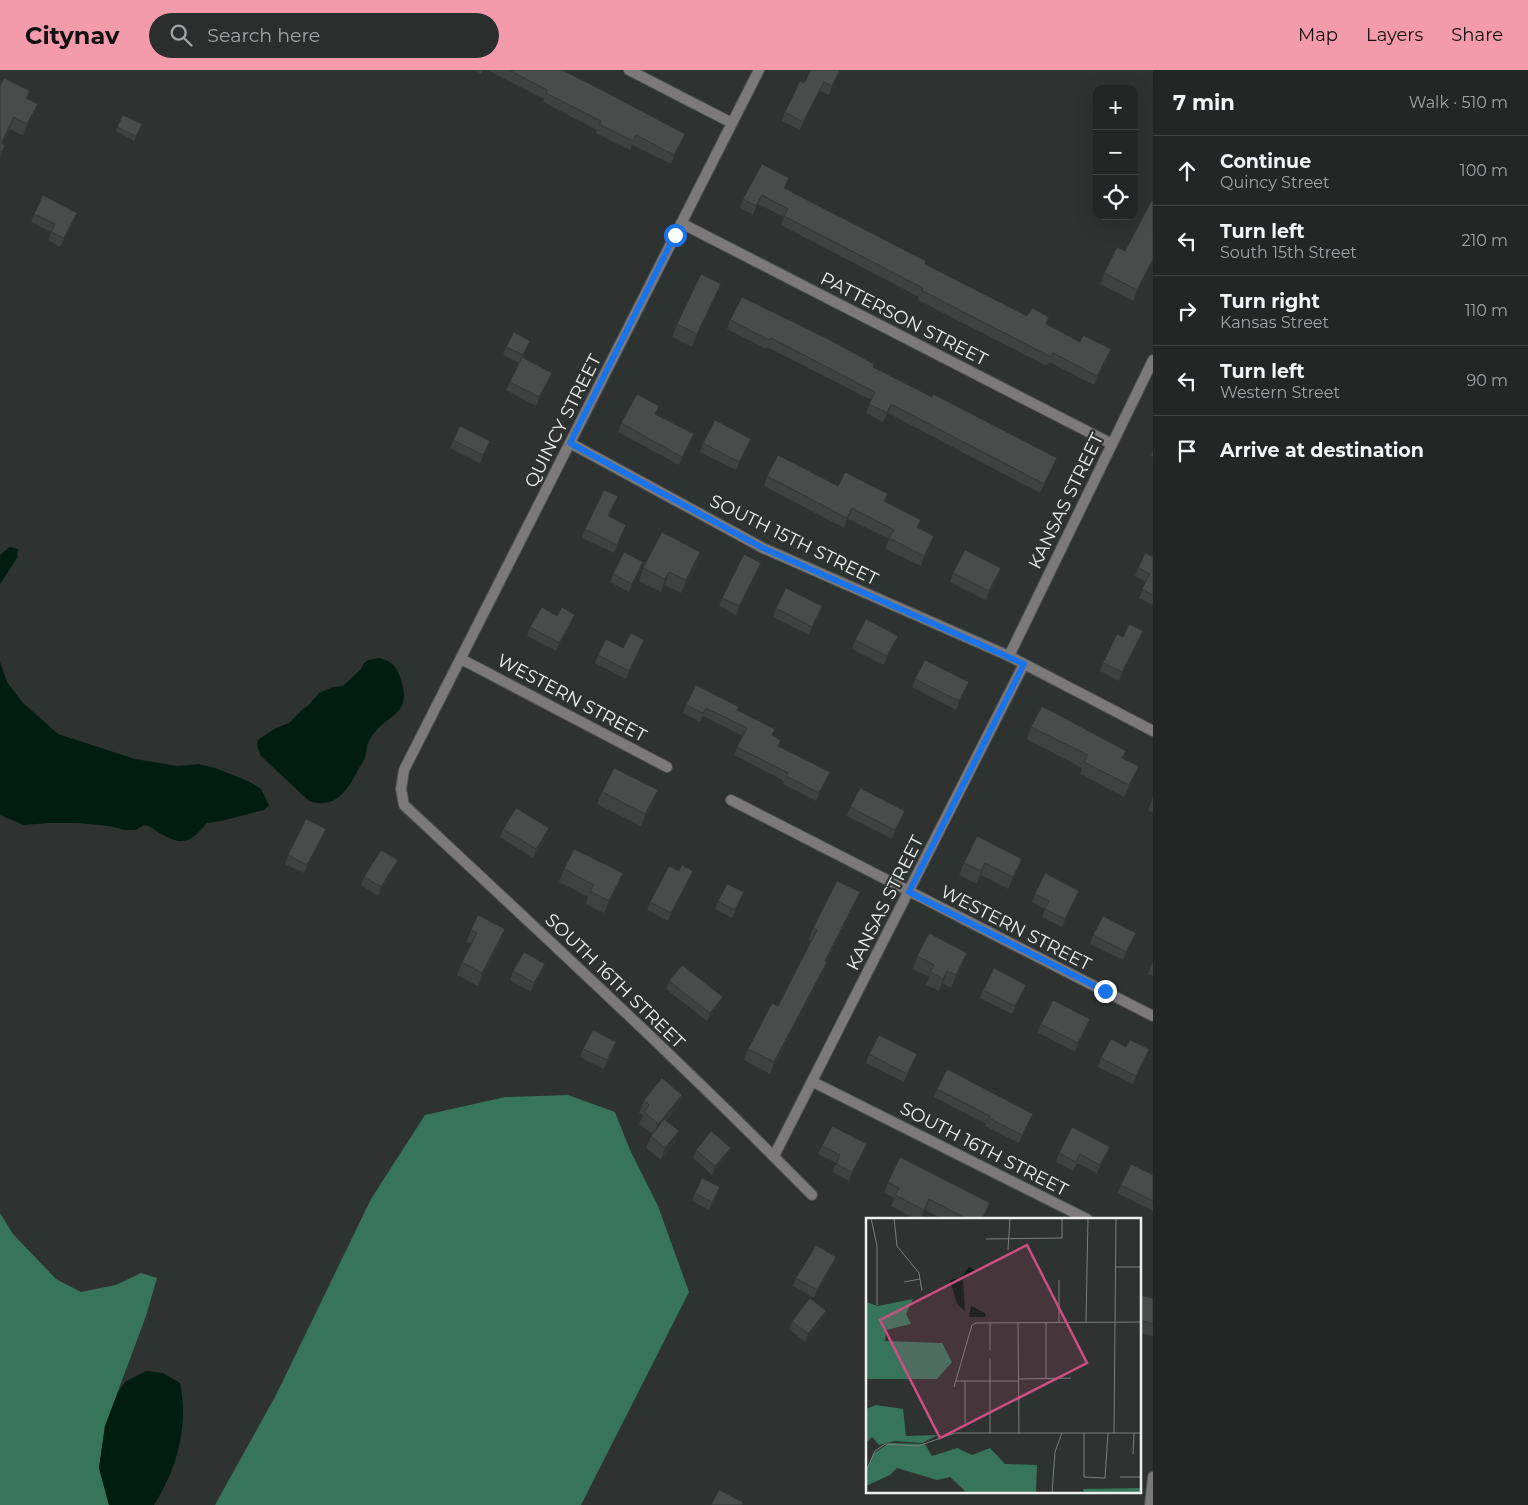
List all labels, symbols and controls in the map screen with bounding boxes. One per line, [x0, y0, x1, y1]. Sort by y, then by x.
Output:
search box [149, 13, 499, 58]
text: Citynav [25, 21, 119, 50]
icon: search [167, 21, 195, 49]
text: Search here [207, 24, 320, 47]
text: Map [1298, 24, 1338, 46]
text: Layers [1366, 24, 1423, 46]
text: Share [1451, 24, 1503, 46]
map controls [1093, 85, 1138, 220]
button: + [1093, 85, 1138, 130]
text: 7 min [1173, 90, 1235, 115]
text: Walk · 510 m [1409, 93, 1508, 112]
button: − [1093, 130, 1138, 175]
text: Continue [1220, 150, 1311, 173]
icon: ahead [1173, 157, 1201, 185]
text: 100 m [1460, 161, 1508, 180]
text: Quincy Street [1220, 173, 1329, 192]
button: locate [1093, 175, 1138, 220]
text: Turn left [1220, 220, 1305, 243]
route start [664, 224, 687, 247]
icon: left [1173, 227, 1201, 255]
text: 210 m [1461, 231, 1508, 250]
text: South 15th Street [1220, 243, 1357, 262]
street label: PATTERSON STREET [817, 267, 992, 371]
text: Turn right [1220, 290, 1320, 313]
icon: right [1173, 297, 1201, 325]
text: 110 m [1465, 301, 1508, 320]
text: Kansas Street [1220, 313, 1329, 332]
street label: QUINCY STREET [520, 350, 606, 491]
text: Turn left [1220, 360, 1305, 383]
icon: left [1173, 367, 1201, 395]
text: 90 m [1466, 371, 1508, 390]
text: Western Street [1220, 383, 1340, 402]
street label: KANSAS STREET [1024, 429, 1109, 572]
icon: arrive [1173, 437, 1201, 465]
text: Arrive at destination [1220, 439, 1424, 462]
street label: SOUTH 15TH STREET [706, 490, 882, 591]
street label: WESTERN STREET [494, 649, 651, 747]
street label: KANSAS STREET [842, 831, 929, 974]
street label: WESTERN STREET [937, 881, 1096, 976]
street label: SOUTH 16TH STREET [541, 909, 690, 1054]
route end [1094, 980, 1117, 1003]
street label: SOUTH 16TH STREET [896, 1097, 1072, 1201]
inset map [866, 1218, 1140, 1492]

